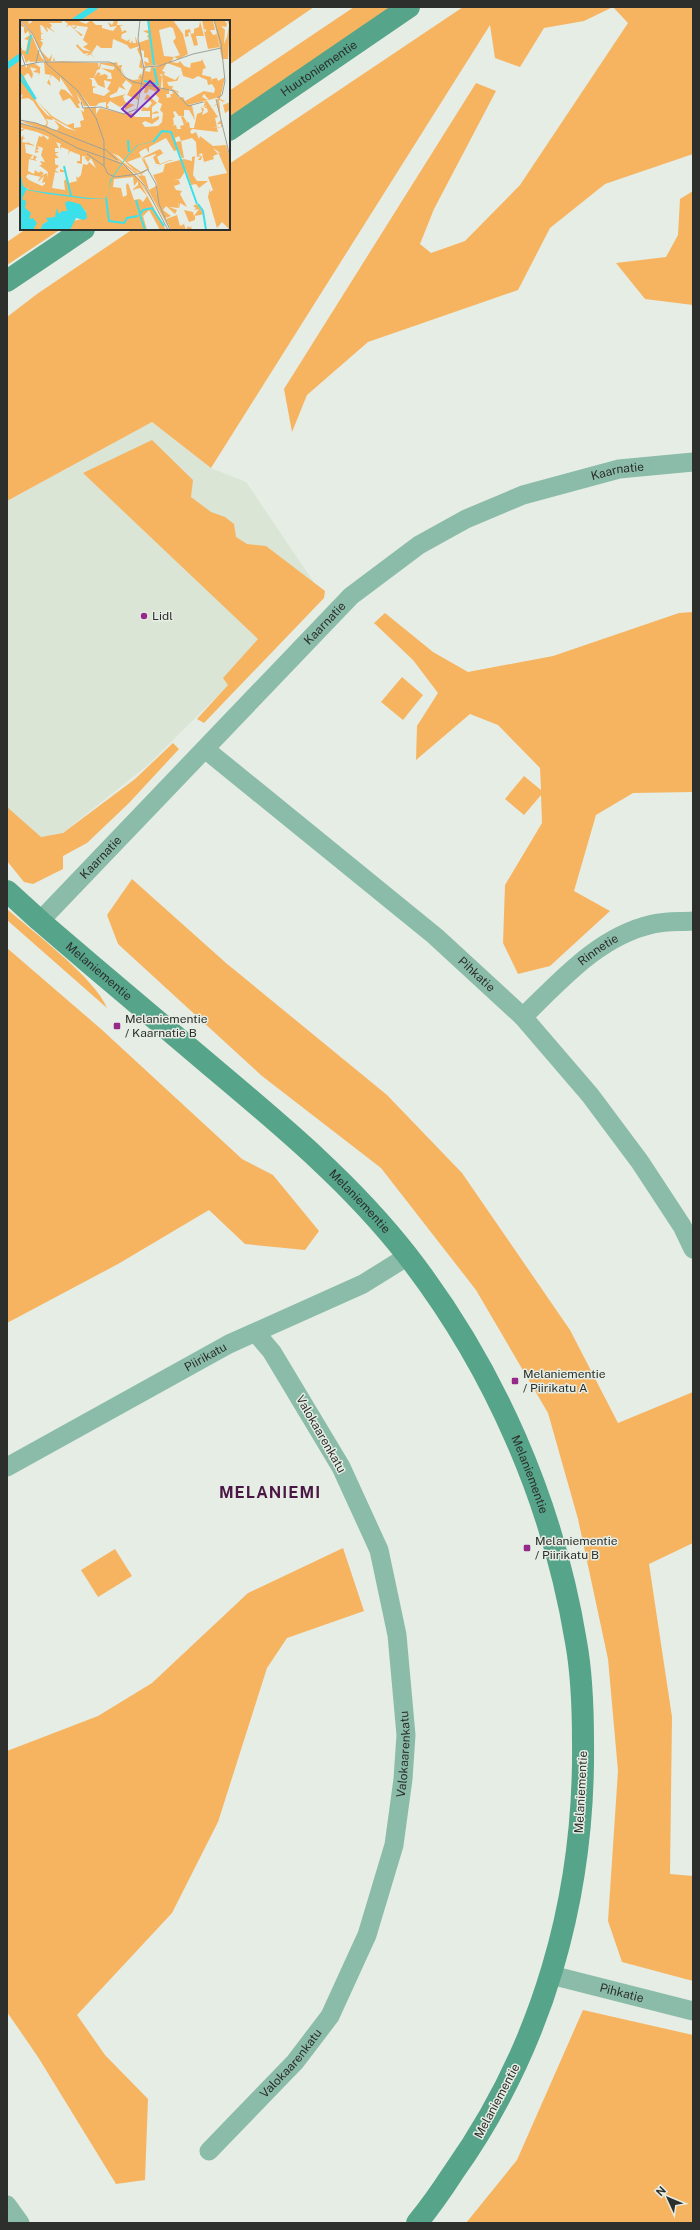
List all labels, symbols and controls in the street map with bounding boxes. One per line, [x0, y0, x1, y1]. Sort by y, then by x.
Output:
inset map [20, 20, 230, 230]
street label: Huutoniementie [278, 37, 360, 100]
street label: Kaarnatie [589, 460, 645, 483]
street label: Kaarnatie [301, 599, 349, 648]
place label: Lidl [152, 609, 173, 623]
marker: Lidl [139, 611, 149, 621]
street label: Kaarnatie [77, 833, 125, 882]
street label: Rinnetie [575, 931, 621, 969]
street label: Melaniementie [63, 939, 135, 1003]
street label: Pihkatie [455, 954, 498, 995]
place label: Melaniementie / Kaarnatie B [125, 1012, 208, 1040]
marker: Melaniementie / Kaarnatie B [112, 1021, 122, 1031]
street label: Melaniementie [326, 1167, 393, 1236]
street label: Piirikatu [182, 1340, 229, 1374]
place label: Melaniementie / Piirikatu A [523, 1367, 606, 1395]
marker: Melaniementie / Piirikatu A [510, 1376, 520, 1386]
street label: Valokaarenkatu [293, 1393, 349, 1475]
street label: Melaniementie [508, 1433, 551, 1516]
district label: MELANIEMI [219, 1483, 321, 1502]
place label: Melaniementie / Piirikatu B [535, 1534, 618, 1562]
marker: Melaniementie / Piirikatu B [522, 1543, 532, 1553]
street label: Valokaarenkatu [394, 1710, 413, 1799]
street label: Melaniementie [572, 1750, 590, 1834]
street label: Pihkatie [598, 1981, 646, 2005]
street label: Valokaarenkatu [257, 2026, 325, 2101]
street label: Melaniementie [471, 2061, 523, 2141]
north arrow [648, 2178, 688, 2218]
text: N [654, 2184, 668, 2198]

